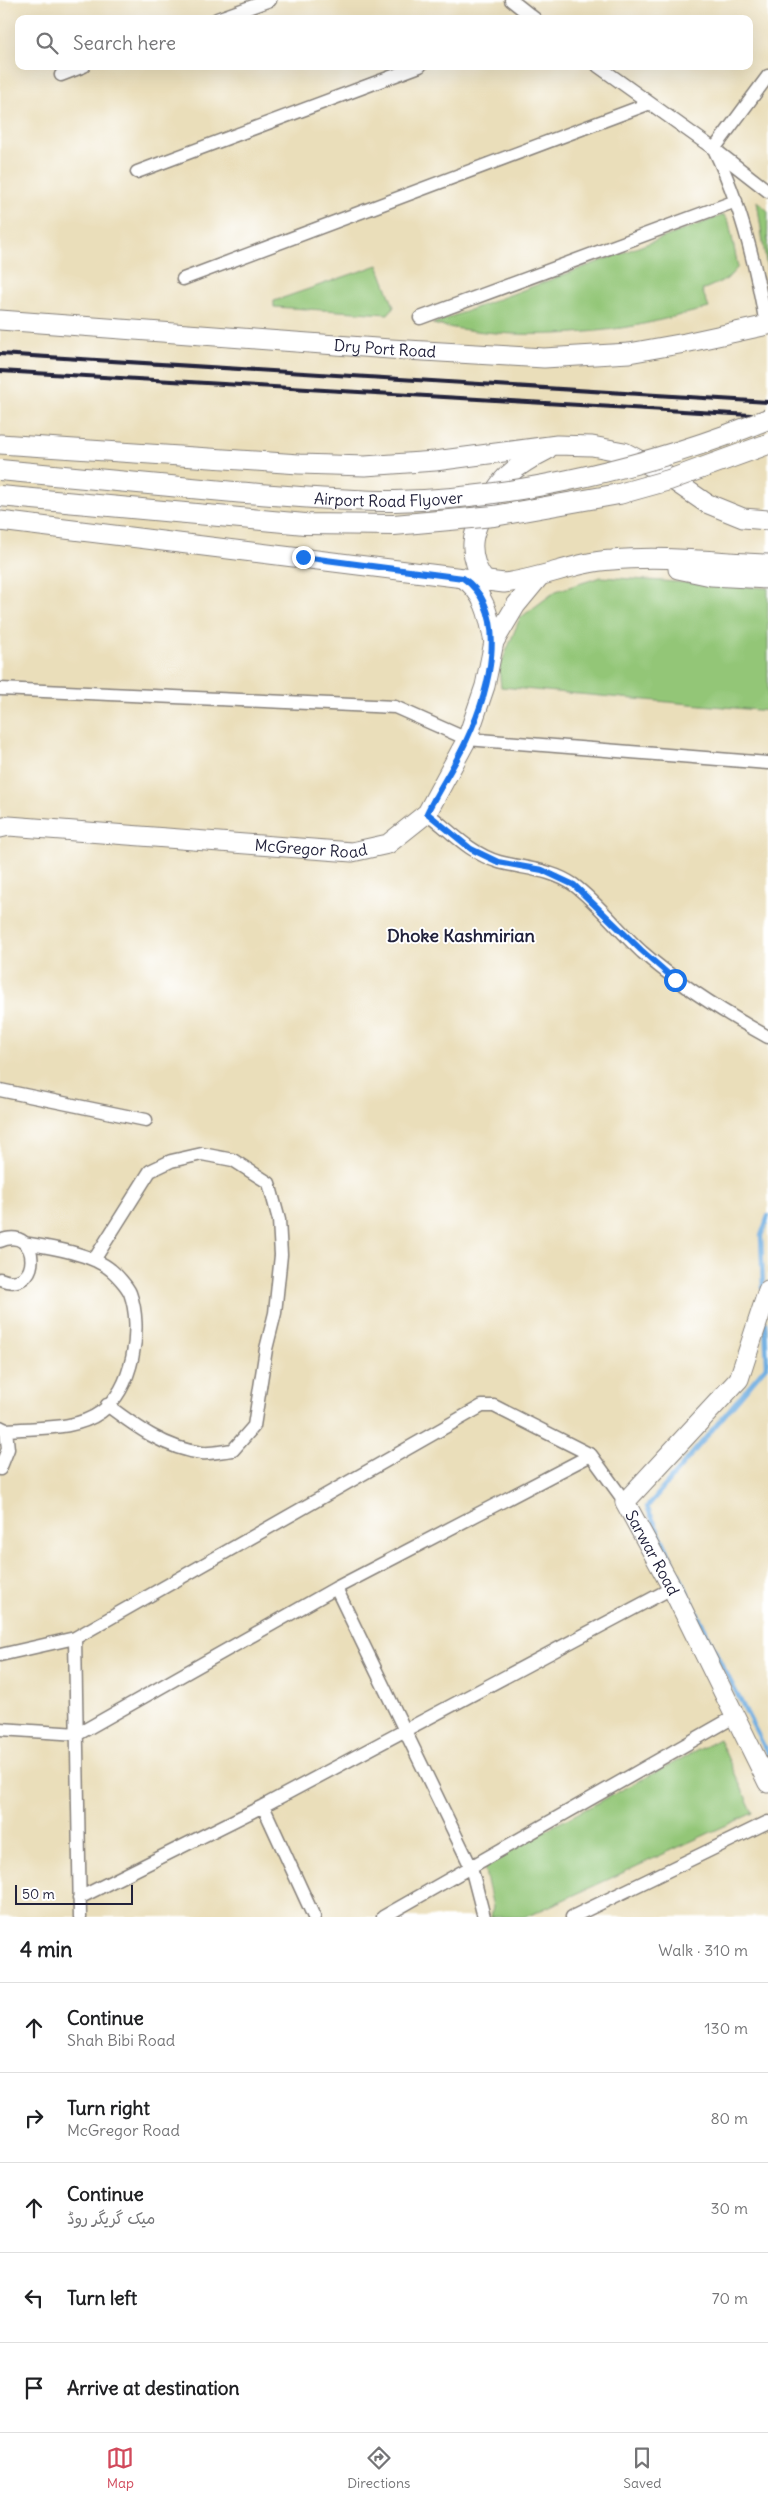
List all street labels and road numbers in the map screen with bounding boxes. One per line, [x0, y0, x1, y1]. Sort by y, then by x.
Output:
street label: Dry Port Road [333, 335, 437, 362]
street label: Airport Road Flyover [313, 487, 464, 511]
street label: McGregor Road [254, 835, 369, 862]
street label: Sarwar Road [621, 1506, 684, 1599]

